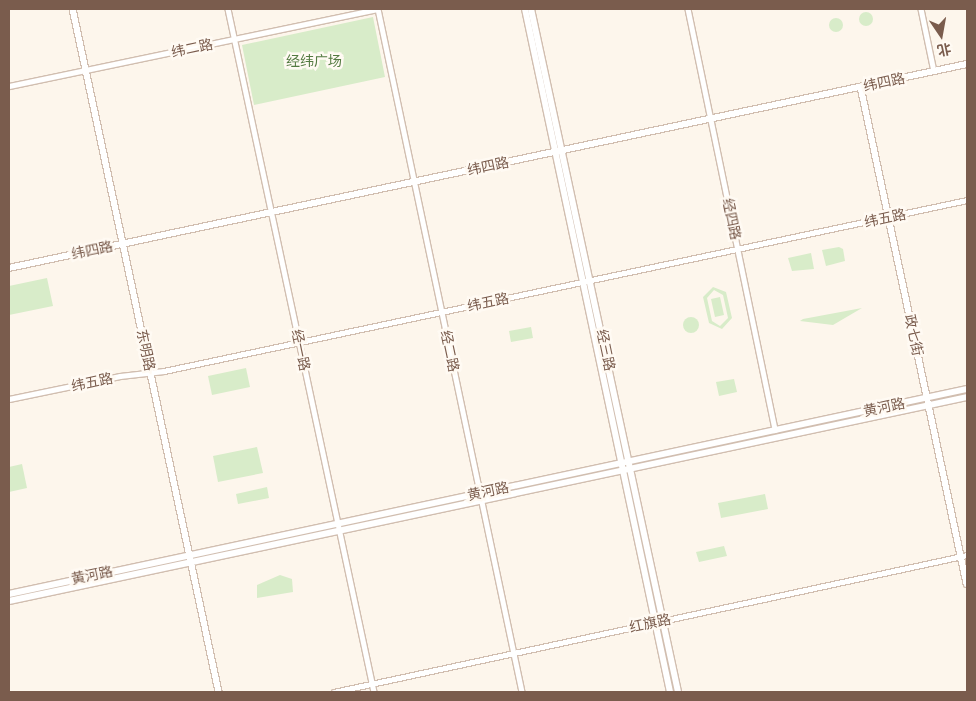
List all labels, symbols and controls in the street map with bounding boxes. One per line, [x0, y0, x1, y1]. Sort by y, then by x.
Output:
north arrow [916, 10, 966, 60]
street label: 纬二路 [170, 35, 214, 61]
text: 北 [935, 39, 953, 60]
park label: 经纬广场 [286, 53, 342, 69]
street label: 纬四路 [862, 69, 906, 95]
street label: 纬四路 [466, 153, 510, 179]
street label: 经四路 [719, 197, 745, 241]
street label: 纬五路 [863, 205, 907, 231]
street label: 纬四路 [70, 237, 114, 263]
street label: 纬五路 [466, 289, 510, 315]
street label: 政七街 [901, 313, 927, 357]
street label: 东明路 [133, 328, 159, 372]
street label: 经一路 [288, 328, 314, 372]
street label: 经三路 [593, 328, 619, 372]
street label: 经二路 [437, 329, 463, 373]
street label: 纬五路 [70, 369, 114, 395]
street label: 黄河路 [862, 394, 906, 420]
street label: 黄河路 [466, 478, 510, 504]
street label: 黄河路 [70, 562, 114, 588]
street label: 红旗路 [628, 610, 672, 636]

